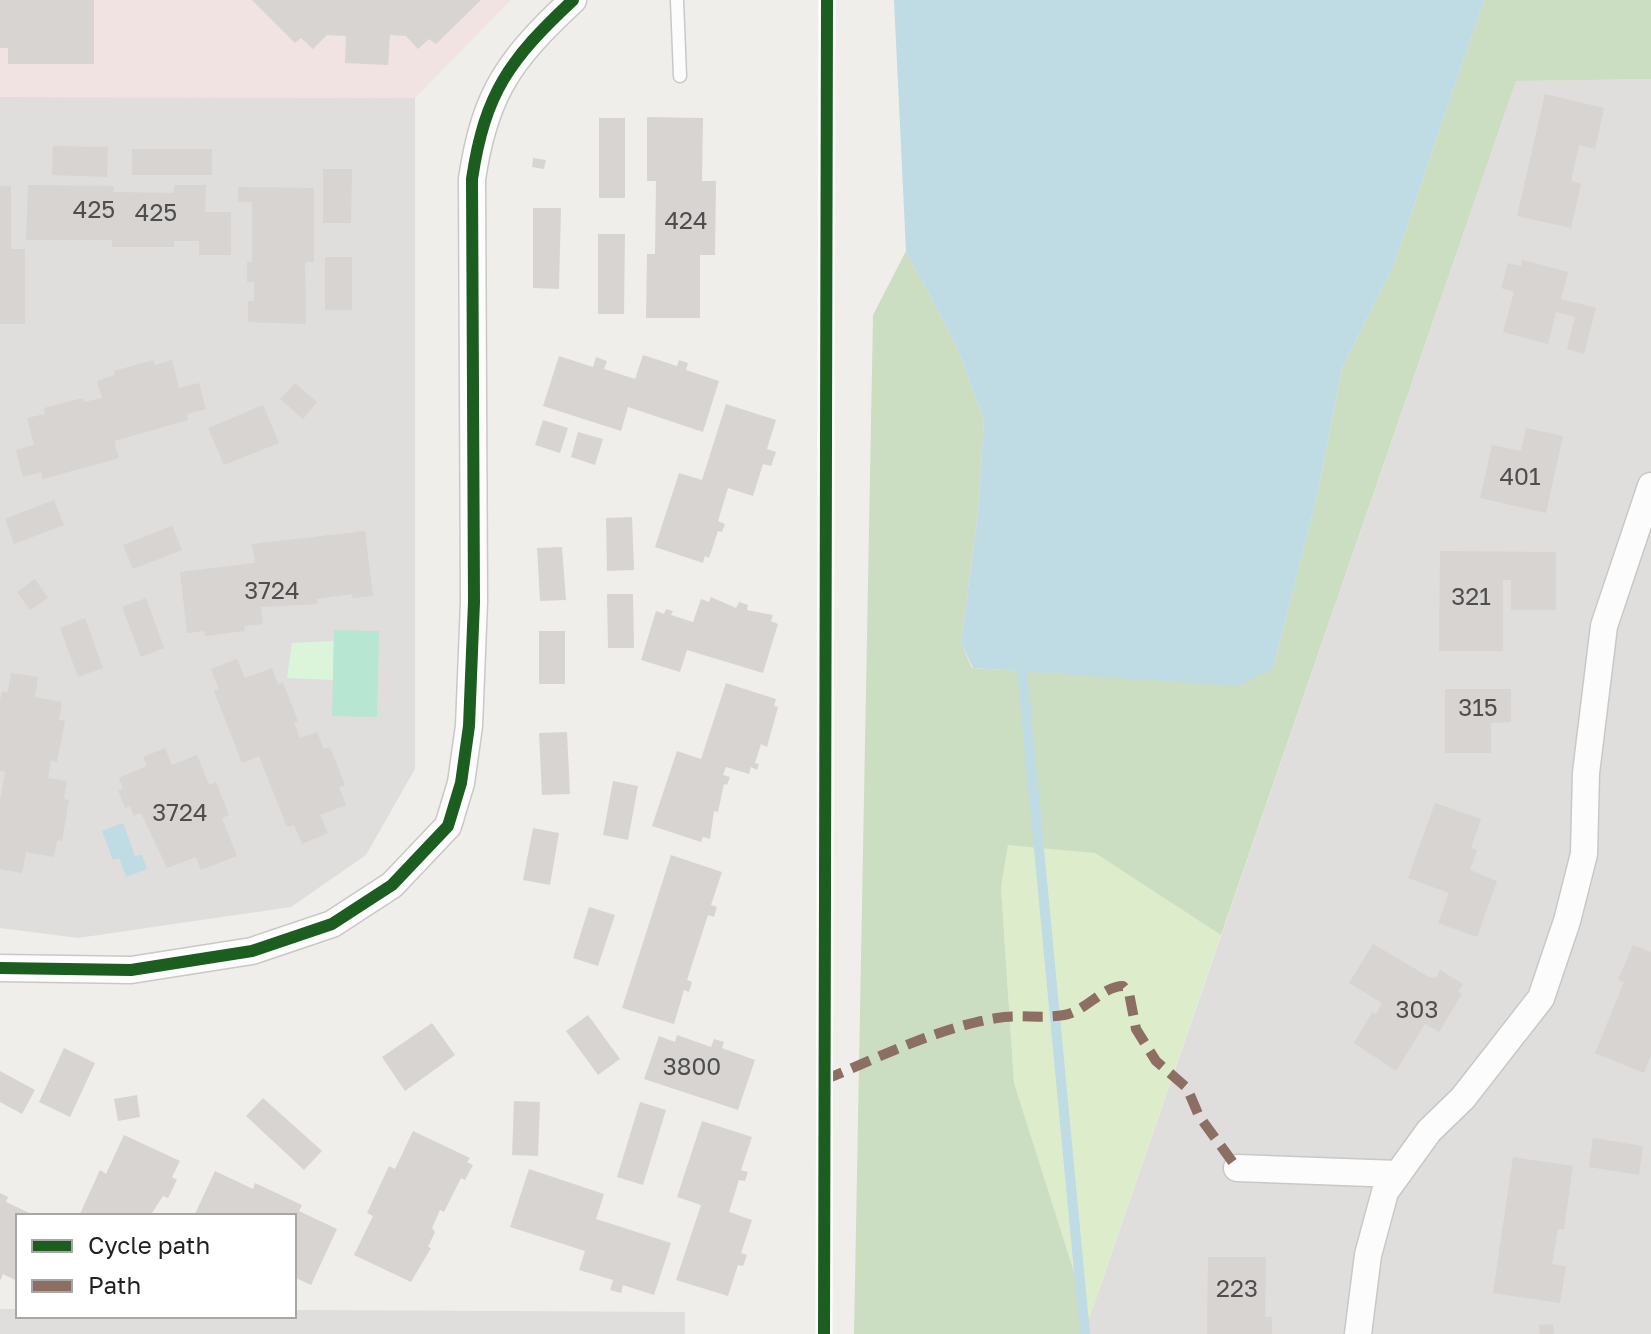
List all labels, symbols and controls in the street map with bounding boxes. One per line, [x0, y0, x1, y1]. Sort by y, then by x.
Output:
house number: 425 [73, 194, 115, 223]
house number: 425 [135, 197, 177, 226]
house number: 424 [664, 205, 708, 234]
house number: 401 [1499, 461, 1541, 490]
house number: 3724 [244, 575, 300, 604]
house number: 321 [1451, 581, 1491, 610]
house number: 315 [1458, 692, 1498, 721]
house number: 3724 [152, 797, 208, 826]
house number: 303 [1396, 994, 1438, 1023]
house number: 3800 [663, 1051, 721, 1080]
legend [16, 1214, 296, 1318]
text: Cycle path [88, 1230, 210, 1259]
text: Path [88, 1270, 141, 1299]
house number: 223 [1216, 1273, 1258, 1302]

